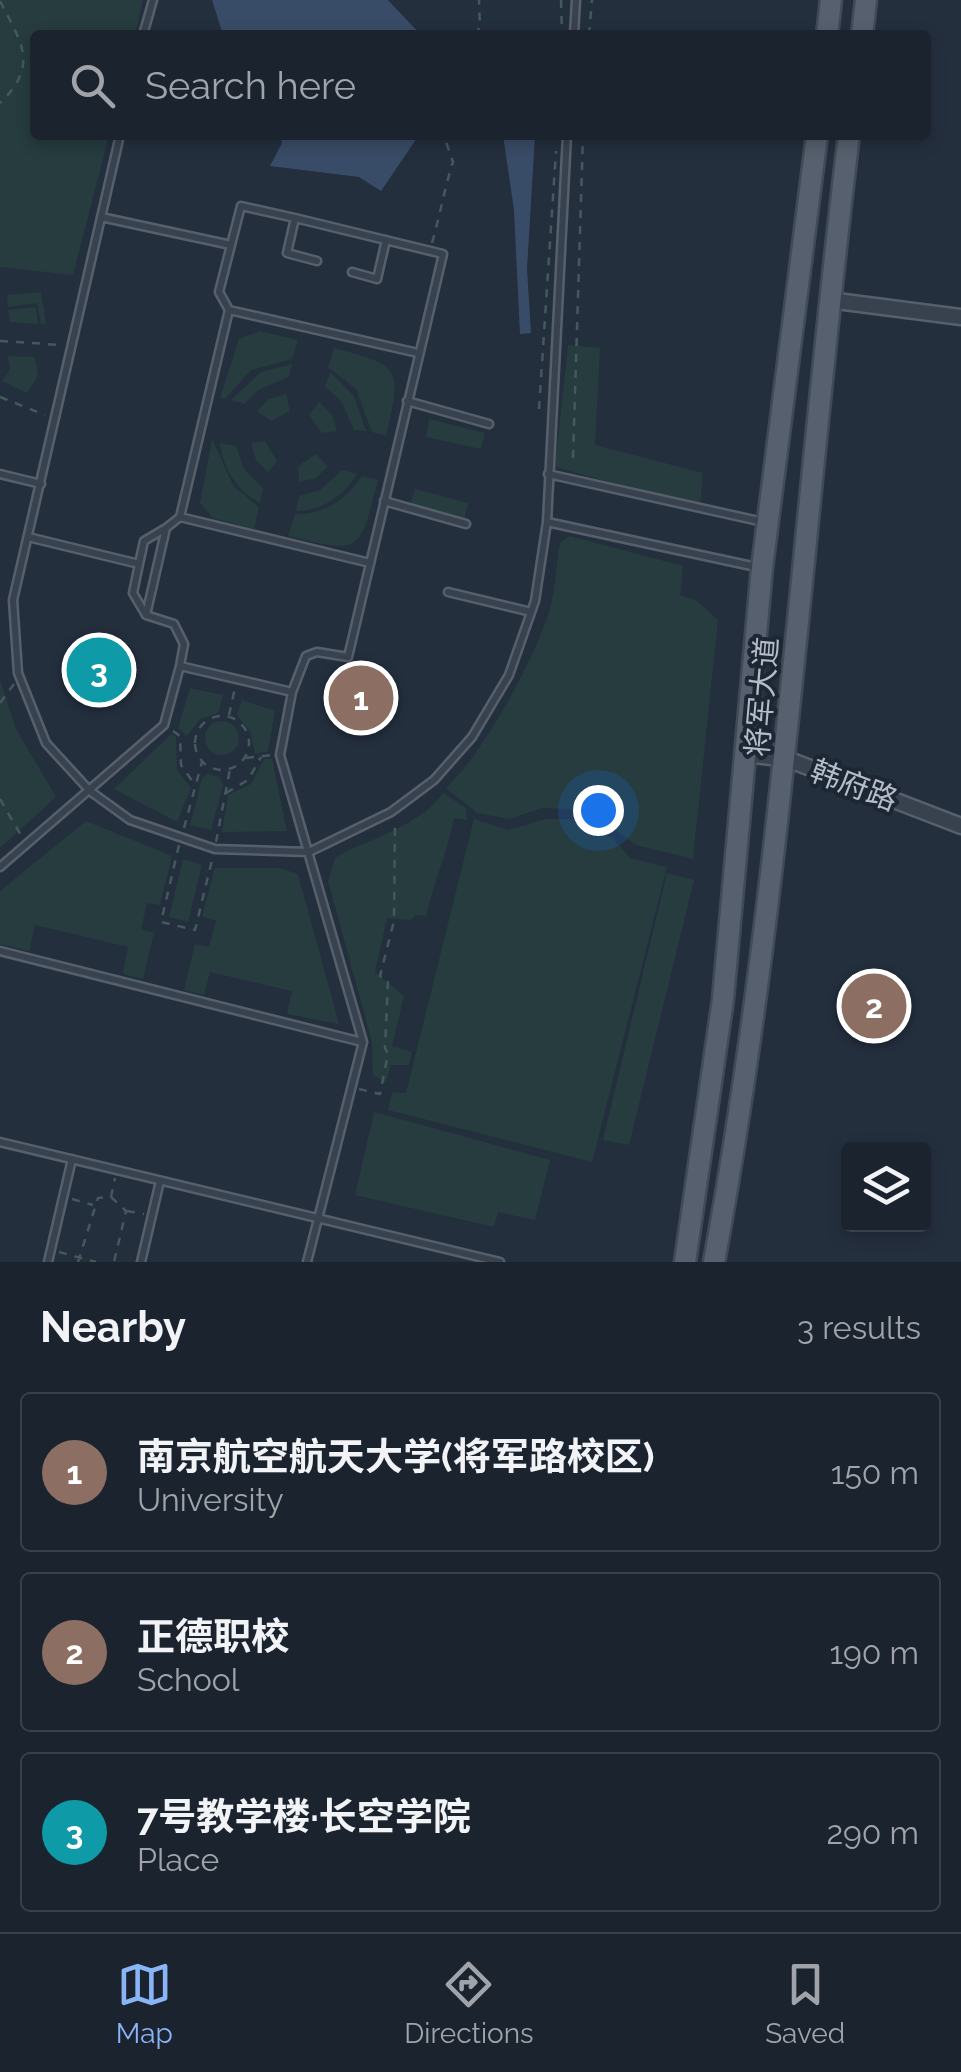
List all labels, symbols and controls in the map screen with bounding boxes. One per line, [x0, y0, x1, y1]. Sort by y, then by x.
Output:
search box [30, 30, 931, 140]
icon: search [65, 58, 120, 113]
text: Search here [145, 63, 356, 108]
pin: 3 [66, 632, 132, 708]
street label: 将军大道 [739, 636, 785, 758]
pin: 1 [328, 660, 394, 736]
street label: 韩府路 [806, 753, 902, 817]
your location [573, 785, 624, 836]
pin: 2 [842, 968, 906, 1044]
map controls [841, 1142, 931, 1232]
button: layers [841, 1142, 931, 1232]
text: Nearby [40, 1303, 186, 1352]
text: 3 results [797, 1309, 921, 1346]
text: 南京航空航天大学(将军路校区) [137, 1434, 655, 1479]
text: 1 [67, 1454, 82, 1491]
text: 150 m [831, 1454, 919, 1491]
text: University [137, 1481, 284, 1518]
text: 正德职校 [137, 1614, 289, 1659]
text: 2 [65, 1634, 84, 1671]
text: 190 m [829, 1634, 919, 1671]
text: School [137, 1661, 239, 1698]
text: 7号教学楼·长空学院 [137, 1794, 471, 1839]
text: 3 [66, 1814, 83, 1851]
text: 290 m [826, 1814, 919, 1851]
text: Place [137, 1841, 219, 1878]
tab: Map [116, 1957, 173, 2050]
tab: Directions [404, 1957, 534, 2050]
tab: Saved [765, 1957, 845, 2050]

